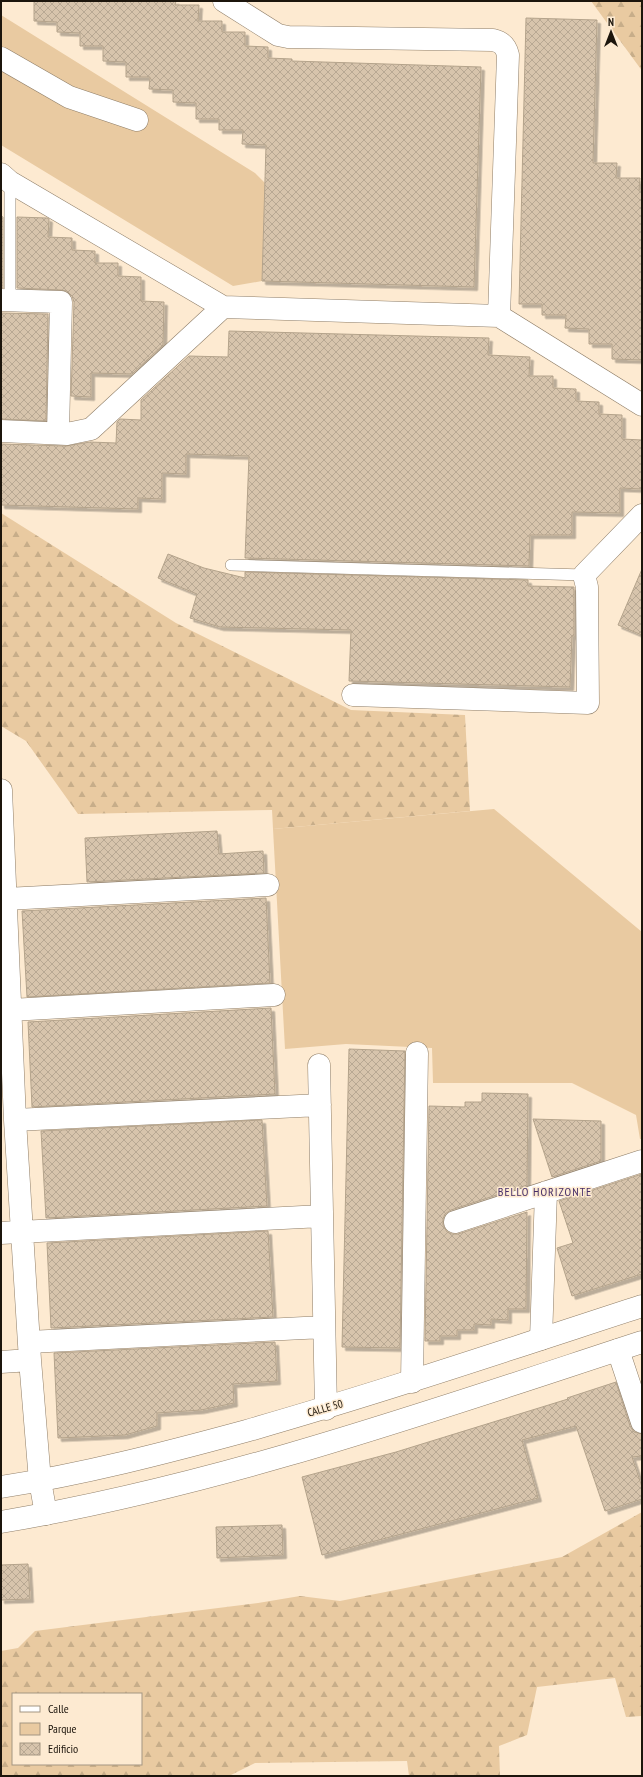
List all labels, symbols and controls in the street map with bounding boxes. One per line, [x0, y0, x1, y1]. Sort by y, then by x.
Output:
north arrow [591, 12, 631, 52]
text: N [608, 15, 614, 29]
district label: BELLO HORIZONTE [498, 1184, 592, 1199]
street label: CALLE 50 [306, 1396, 344, 1420]
legend [12, 1693, 142, 1765]
text: Calle [48, 1701, 69, 1716]
text: Parque [48, 1721, 77, 1736]
text: Edificio [48, 1741, 78, 1756]

